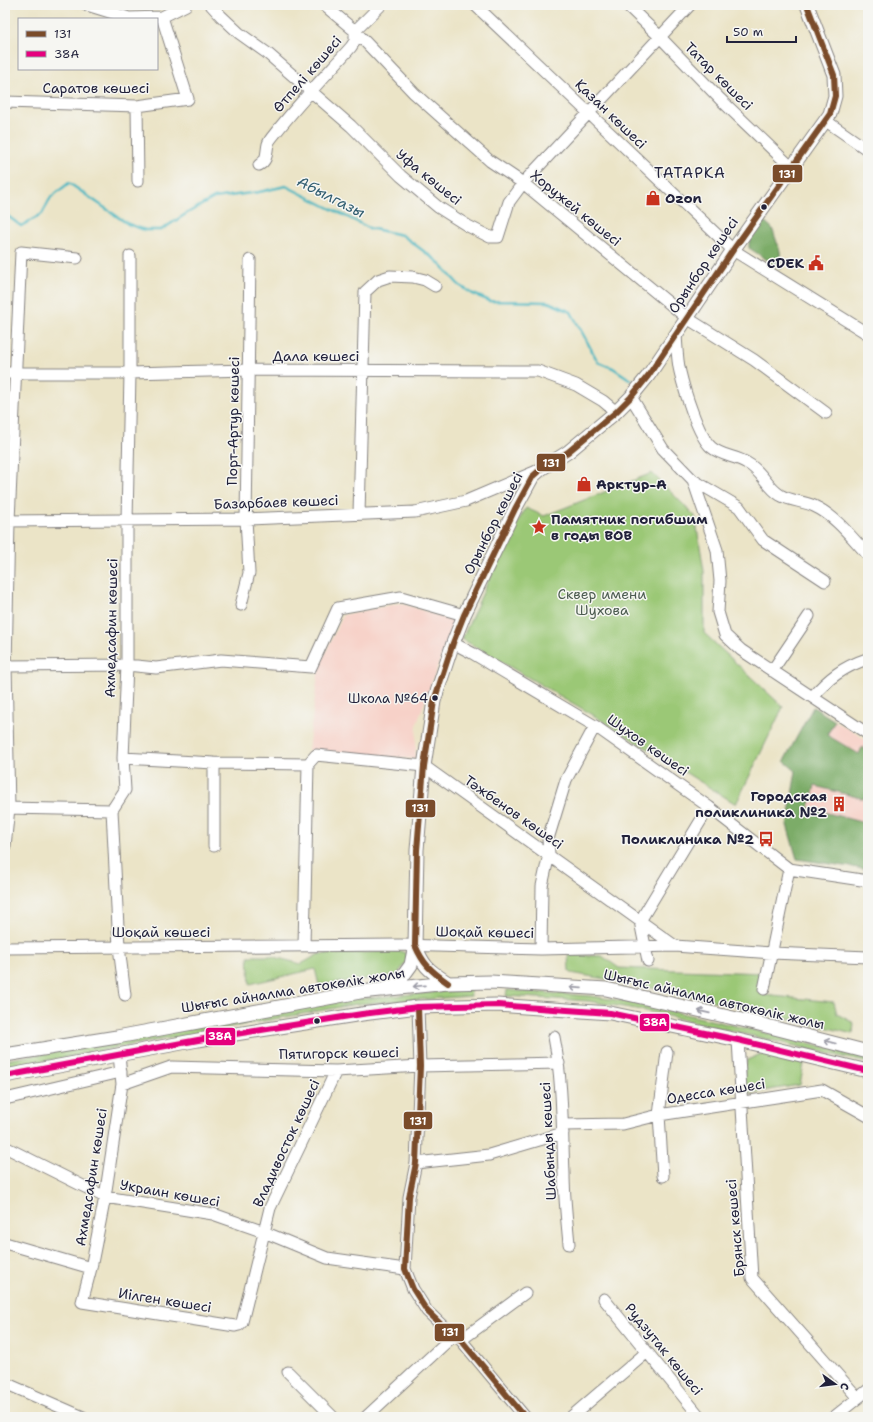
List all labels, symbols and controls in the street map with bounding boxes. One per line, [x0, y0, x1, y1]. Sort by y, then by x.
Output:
legend [18, 18, 158, 70]
scale bar [727, 18, 796, 44]
text: 50 m [733, 24, 763, 40]
text: 131 [54, 26, 71, 42]
street label: Өтпелі көшесі [269, 32, 345, 116]
street label: Татар көшесі [681, 38, 757, 114]
text: 38А [54, 46, 79, 62]
street label: Қазан көшесі [571, 75, 651, 153]
street label: Саратов көшесі [43, 79, 150, 97]
street label: Уфа көшесі [393, 145, 465, 209]
district label: ТАТАРКА [654, 163, 726, 183]
line badge: 131 [772, 164, 803, 183]
street label: Хоружей көшесі [527, 166, 625, 250]
text: 131 [779, 167, 796, 182]
water label: Абылгазы [294, 171, 368, 223]
shop icon: Ozon [644, 189, 662, 207]
place label: Ozon [665, 189, 702, 207]
unlabelled marker [759, 202, 769, 212]
street label: Орынбор көшесі [664, 213, 742, 317]
place label: CDEK [767, 254, 804, 272]
public building icon: CDEK [807, 254, 825, 272]
street label: Дала көшесі [272, 347, 360, 365]
street label: Порт-Артур көшесі [223, 356, 243, 486]
line badge: 131 [536, 453, 566, 472]
text: 131 [543, 456, 560, 471]
street label: Орынбор көшесі [459, 469, 527, 577]
shop icon: Арктур-А [575, 475, 593, 493]
place label: Арктур-А [596, 475, 667, 493]
street label: Базарбаев көшесі [213, 491, 339, 513]
place label: Памятник погибшим в годы ВОВ [551, 510, 708, 544]
place icon: Памятник погибшим в годы ВОВ [530, 518, 548, 536]
street label: Ахмедсафин көшесі [101, 558, 121, 698]
park label: Сквер имени Шухова [558, 585, 646, 619]
place label: Школа №64 [348, 690, 428, 707]
marker: Школа №64 [430, 693, 440, 703]
street label: Шухов көшесі [604, 710, 692, 780]
street label: Тәжбенов көшесі [461, 771, 567, 853]
place label: Городская поликлиника №2 [695, 787, 827, 821]
building icon: Городская поликлиника №2 [830, 795, 848, 813]
line badge: 131 [405, 799, 436, 818]
text: 131 [412, 801, 429, 816]
place label: Поликлиника №2 [621, 830, 754, 848]
bus stop icon: Поликлиника №2 [757, 830, 775, 848]
street label: Шоқай көшесі [435, 922, 535, 942]
street label: Шоқай көшесі [112, 923, 210, 941]
street label: Шығыс айналма автокөлік жолы [180, 963, 406, 1017]
street label: Шығыс айналма автокөлік жолы [602, 965, 826, 1033]
one-way arrow [413, 982, 426, 990]
one-way arrow [570, 984, 583, 991]
one-way arrow [698, 1007, 711, 1015]
line badge: 38А [639, 1013, 670, 1032]
text: 38А [643, 1015, 667, 1030]
unlabelled marker [312, 1016, 322, 1026]
line badge: 38А [205, 1027, 236, 1046]
text: 38А [208, 1029, 232, 1044]
one-way arrow [824, 1038, 837, 1046]
street label: Пятигорск көшесі [279, 1043, 399, 1063]
street label: Одесса көшесі [665, 1074, 767, 1108]
street label: Владивосток көшесі [248, 1076, 324, 1210]
street label: Шабынды көшесі [536, 1081, 560, 1201]
street label: Ахмедсафин көшесі [71, 1107, 111, 1247]
line badge: 131 [403, 1111, 433, 1130]
text: 131 [410, 1114, 427, 1129]
street label: Украин көшесі [119, 1175, 221, 1211]
street label: Брянск көшесі [722, 1178, 748, 1278]
street label: Иілген көшесі [117, 1284, 213, 1316]
street label: Рудзутак көшесі [621, 1299, 707, 1399]
line badge: 131 [434, 1323, 465, 1342]
text: 131 [442, 1325, 459, 1340]
north arrow [815, 1364, 855, 1404]
text: С [836, 1381, 852, 1392]

